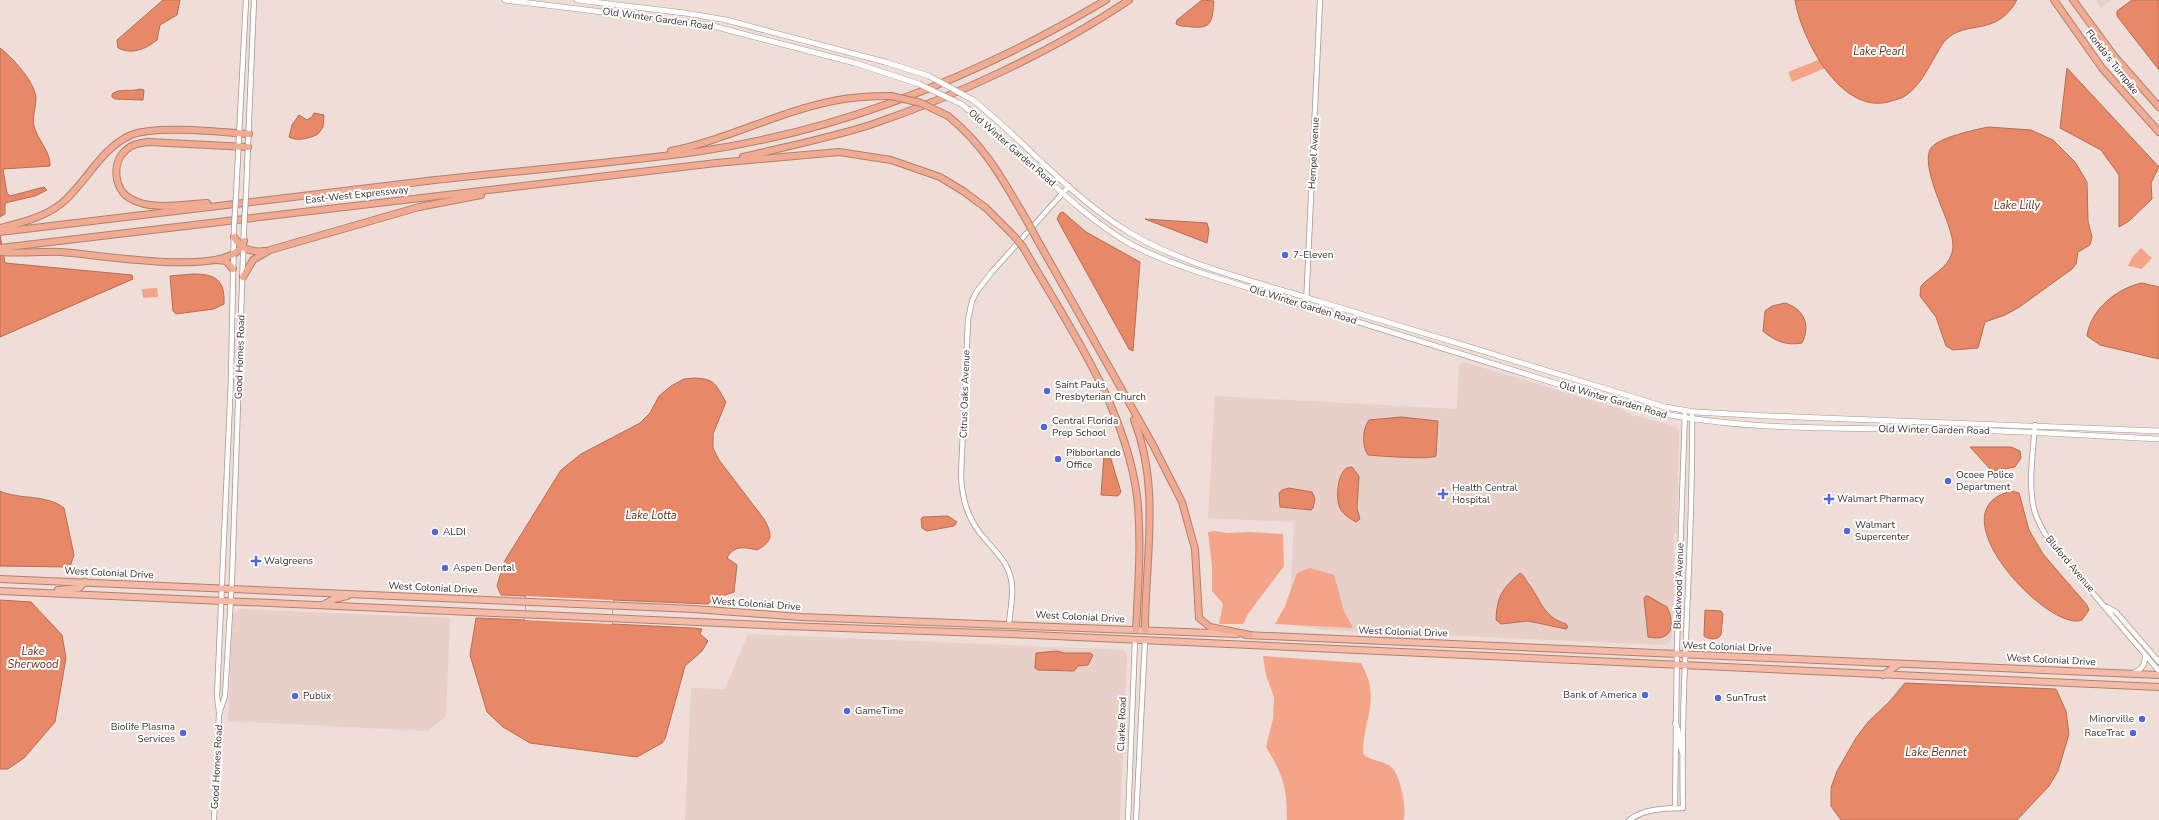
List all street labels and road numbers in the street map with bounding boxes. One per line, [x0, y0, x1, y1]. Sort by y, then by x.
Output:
street label: Old Winter Garden Road [602, 4, 714, 34]
street label: Florida's Turnpike [2082, 27, 2142, 97]
street label: Old Winter Garden Road [965, 106, 1059, 190]
street label: Hempel Avenue [1305, 117, 1323, 189]
street label: East-West Expressway [305, 183, 410, 207]
street label: Old Winter Garden Road [1248, 282, 1359, 328]
street label: Good Homes Road [232, 314, 248, 399]
street label: Citrus Oaks Avenue [956, 350, 974, 438]
street label: Old Winter Garden Road [1557, 378, 1669, 422]
street label: Old Winter Garden Road [1878, 422, 1990, 438]
street label: Bluford Avenue [2042, 533, 2098, 595]
street label: Blackwood Avenue [1670, 543, 1688, 629]
street label: West Colonial Drive [64, 564, 154, 582]
street label: West Colonial Drive [388, 579, 478, 597]
street label: West Colonial Drive [711, 594, 801, 614]
street label: West Colonial Drive [1035, 608, 1125, 626]
street label: West Colonial Drive [1358, 623, 1448, 641]
street label: West Colonial Drive [1682, 638, 1772, 656]
street label: West Colonial Drive [2006, 651, 2096, 669]
street label: Clarke Road [1114, 696, 1130, 752]
street label: Good Homes Road [208, 724, 226, 810]

